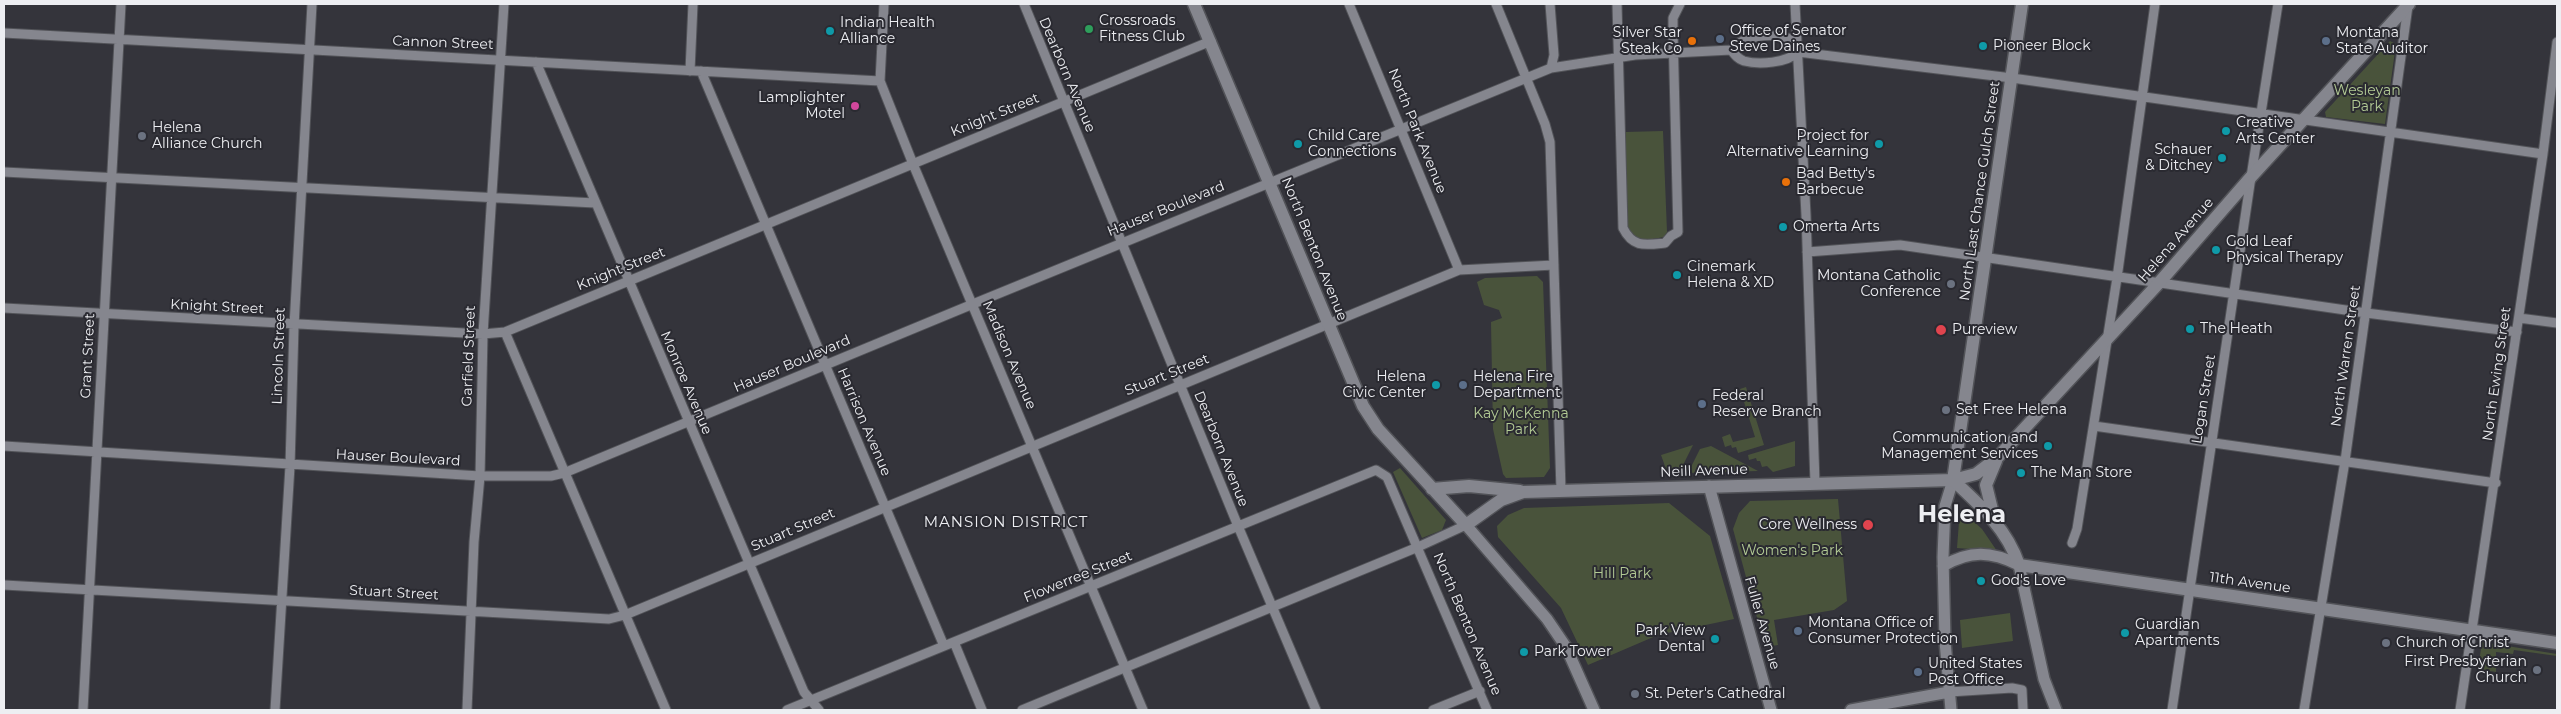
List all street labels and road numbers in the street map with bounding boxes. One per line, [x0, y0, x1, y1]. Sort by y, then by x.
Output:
street label: Dearborn Avenue [1035, 15, 1099, 135]
street label: Cannon Street [392, 33, 494, 53]
street label: North Park Avenue [1384, 66, 1450, 196]
street label: North Last Chance Gulch Street [1956, 80, 2004, 302]
street label: Knight Street [948, 90, 1042, 140]
street label: North Benton Avenue [1277, 175, 1351, 323]
street label: Hauser Boulevard [1105, 178, 1227, 240]
street label: Helena Avenue [2135, 194, 2217, 286]
street label: Knight Street [574, 244, 668, 294]
street label: North Warren Street [2328, 284, 2364, 428]
street label: Knight Street [170, 296, 264, 318]
street label: Madison Avenue [979, 298, 1039, 412]
street label: Garfield Street [459, 305, 479, 407]
street label: North Ewing Street [2479, 306, 2515, 442]
street label: Lincoln Street [269, 307, 289, 405]
street label: Grant Street [77, 313, 99, 399]
street label: Monroe Avenue [657, 329, 715, 437]
street label: Hauser Boulevard [731, 332, 853, 396]
street label: Stuart Street [1122, 350, 1212, 400]
street label: Logan Street [2189, 353, 2219, 445]
street label: Harrison Avenue [834, 365, 894, 479]
street label: Dearborn Avenue [1190, 389, 1252, 509]
street label: Hauser Boulevard [335, 446, 461, 470]
street label: Neill Avenue [1660, 461, 1748, 481]
street label: Stuart Street [749, 505, 837, 555]
street label: Flowerree Street [1021, 548, 1135, 606]
street label: North Benton Avenue [1429, 550, 1505, 698]
street label: 11th Avenue [2208, 569, 2292, 597]
street label: Fuller Avenue [1741, 574, 1783, 672]
street label: Stuart Street [349, 582, 439, 604]

